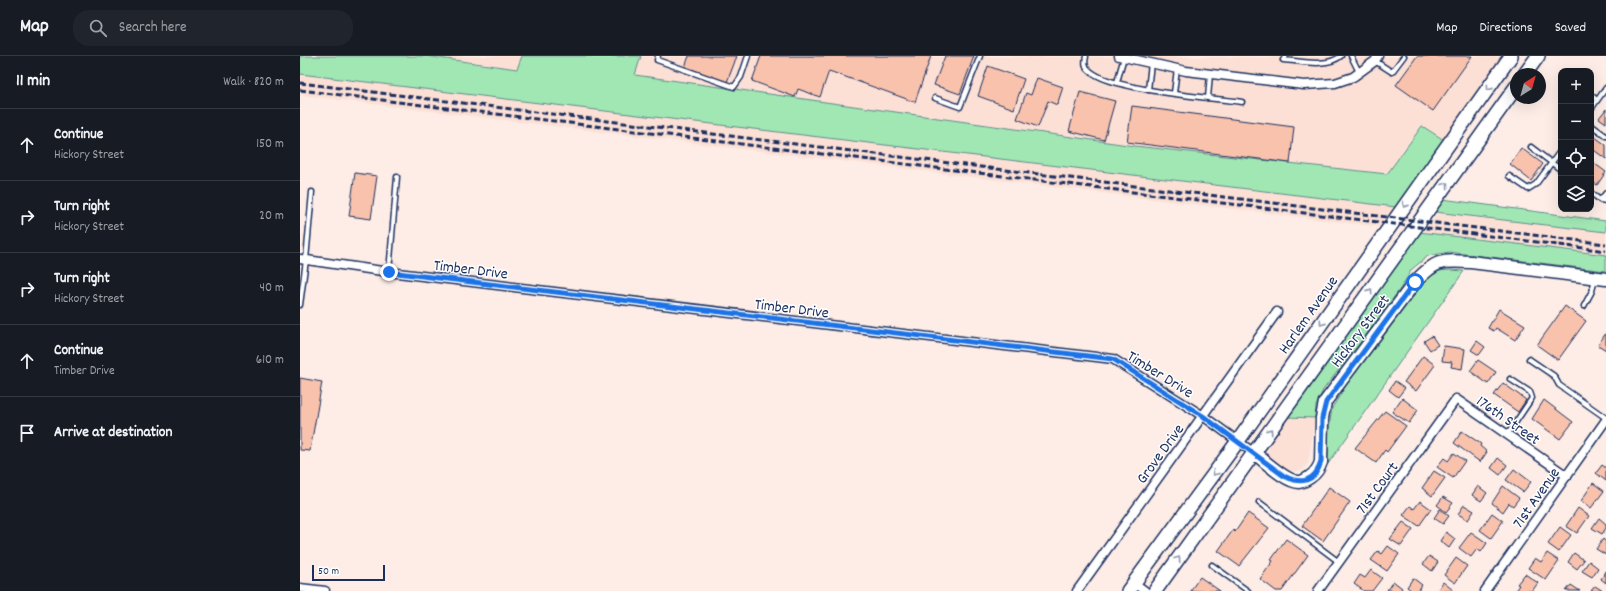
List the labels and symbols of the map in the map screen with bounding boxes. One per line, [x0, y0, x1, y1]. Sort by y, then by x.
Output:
north arrow [1510, 68, 1546, 104]
one-way arrow [1487, 83, 1494, 90]
one-way arrow [1441, 183, 1448, 190]
one-way arrow [1402, 201, 1410, 208]
street label: Timber Drive [432, 255, 509, 286]
route end [380, 263, 398, 281]
street label: Harlem Avenue [1274, 272, 1345, 359]
route start [1406, 273, 1424, 291]
one-way arrow [1365, 288, 1373, 295]
street label: Hickory Street [1326, 290, 1396, 373]
street label: Timber Drive [753, 294, 830, 325]
one-way arrow [1320, 318, 1327, 325]
street label: Timber Drive [1122, 346, 1197, 405]
street label: 176th Street [1471, 391, 1544, 452]
street label: Grove Drive [1131, 420, 1191, 489]
one-way arrow [1265, 429, 1272, 436]
street label: 71st Court [1351, 457, 1405, 519]
street label: 71st Avenue [1508, 463, 1566, 534]
one-way arrow [1212, 468, 1219, 475]
one-way arrow [1173, 557, 1180, 564]
scale bar [312, 563, 385, 582]

